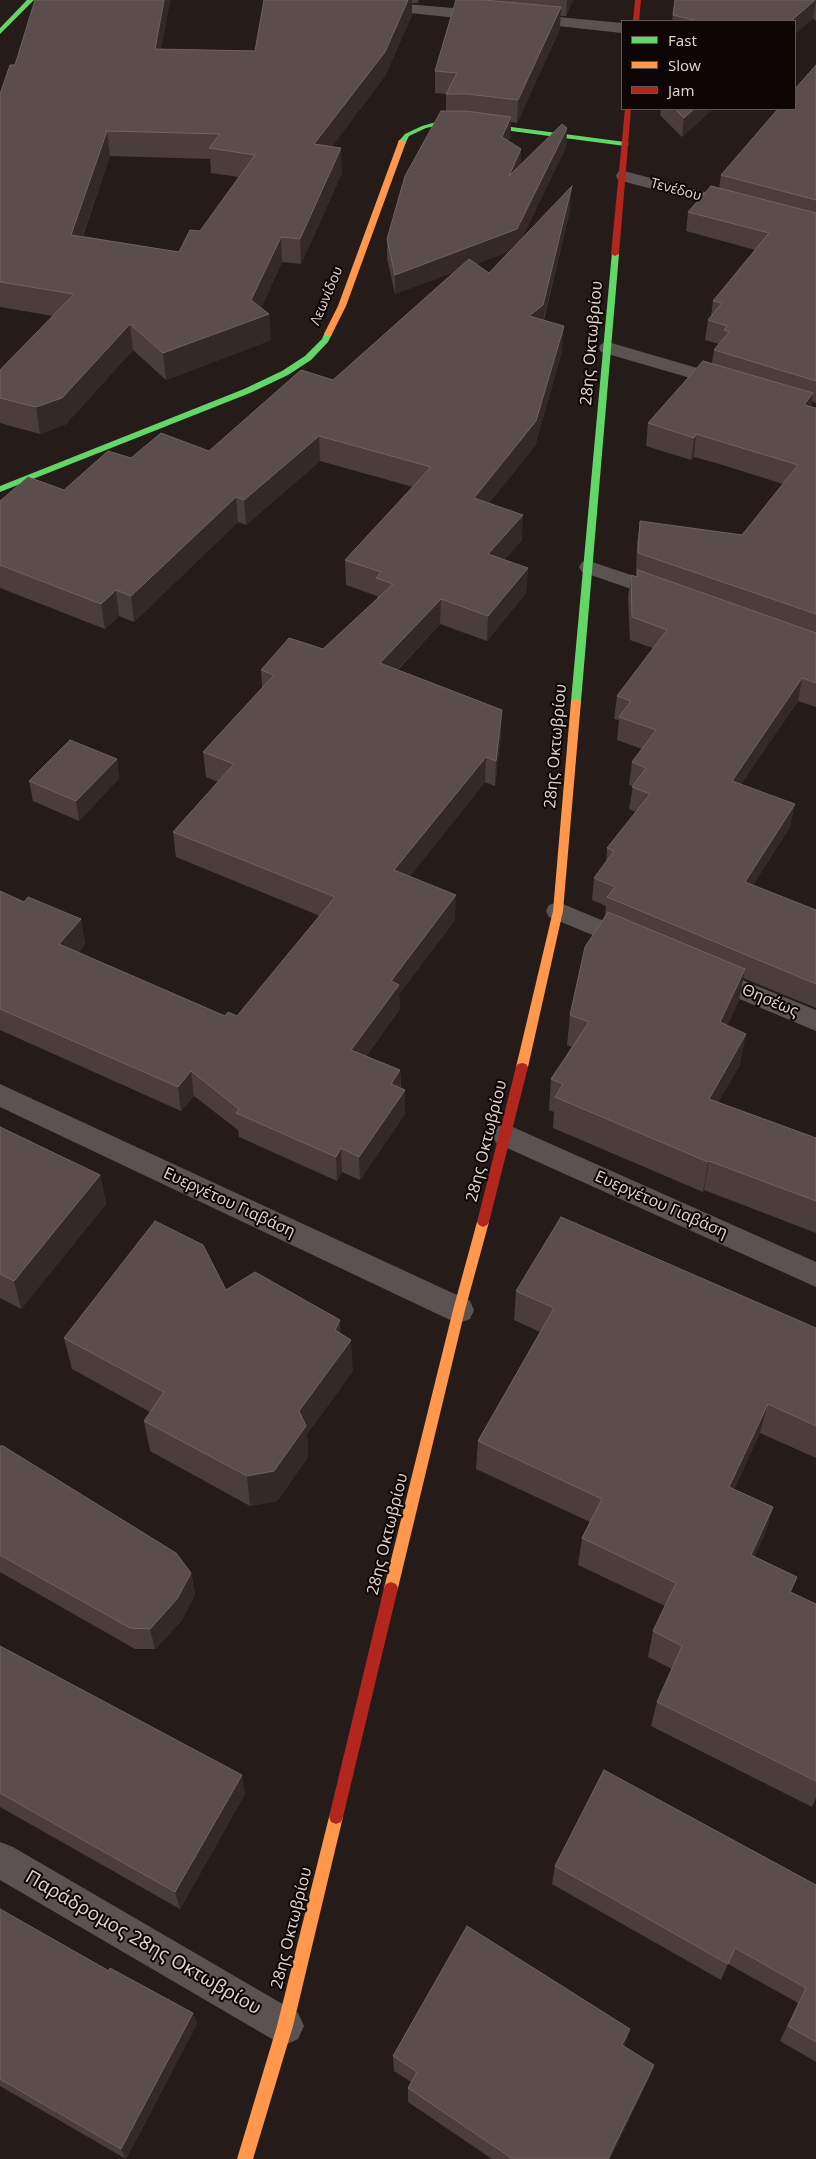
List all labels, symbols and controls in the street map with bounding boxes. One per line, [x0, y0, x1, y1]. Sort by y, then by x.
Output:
legend [621, 20, 796, 110]
text: Fast [668, 30, 697, 50]
text: Slow [668, 55, 701, 75]
text: Jam [668, 80, 695, 100]
street label: Τενέδου [649, 175, 703, 205]
street label: Λεωνίδου [307, 264, 347, 328]
street label: 28ης Οκτωβρίου [577, 280, 607, 406]
street label: 28ης Οκτωβρίου [541, 683, 571, 809]
street label: Θησέως [739, 981, 801, 1021]
street label: 28ης Οκτωβρίου [463, 1078, 511, 1204]
street label: Ευεργέτου Γιαβάση [160, 1164, 298, 1242]
street label: Ευεργέτου Γιαβάση [592, 1167, 730, 1243]
street label: 28ης Οκτωβρίου [364, 1471, 412, 1597]
street label: 28ης Οκτωβρίου [268, 1865, 316, 1991]
street label: Παράδρομος 28ης Οκτωβρίου [21, 1866, 265, 2020]

